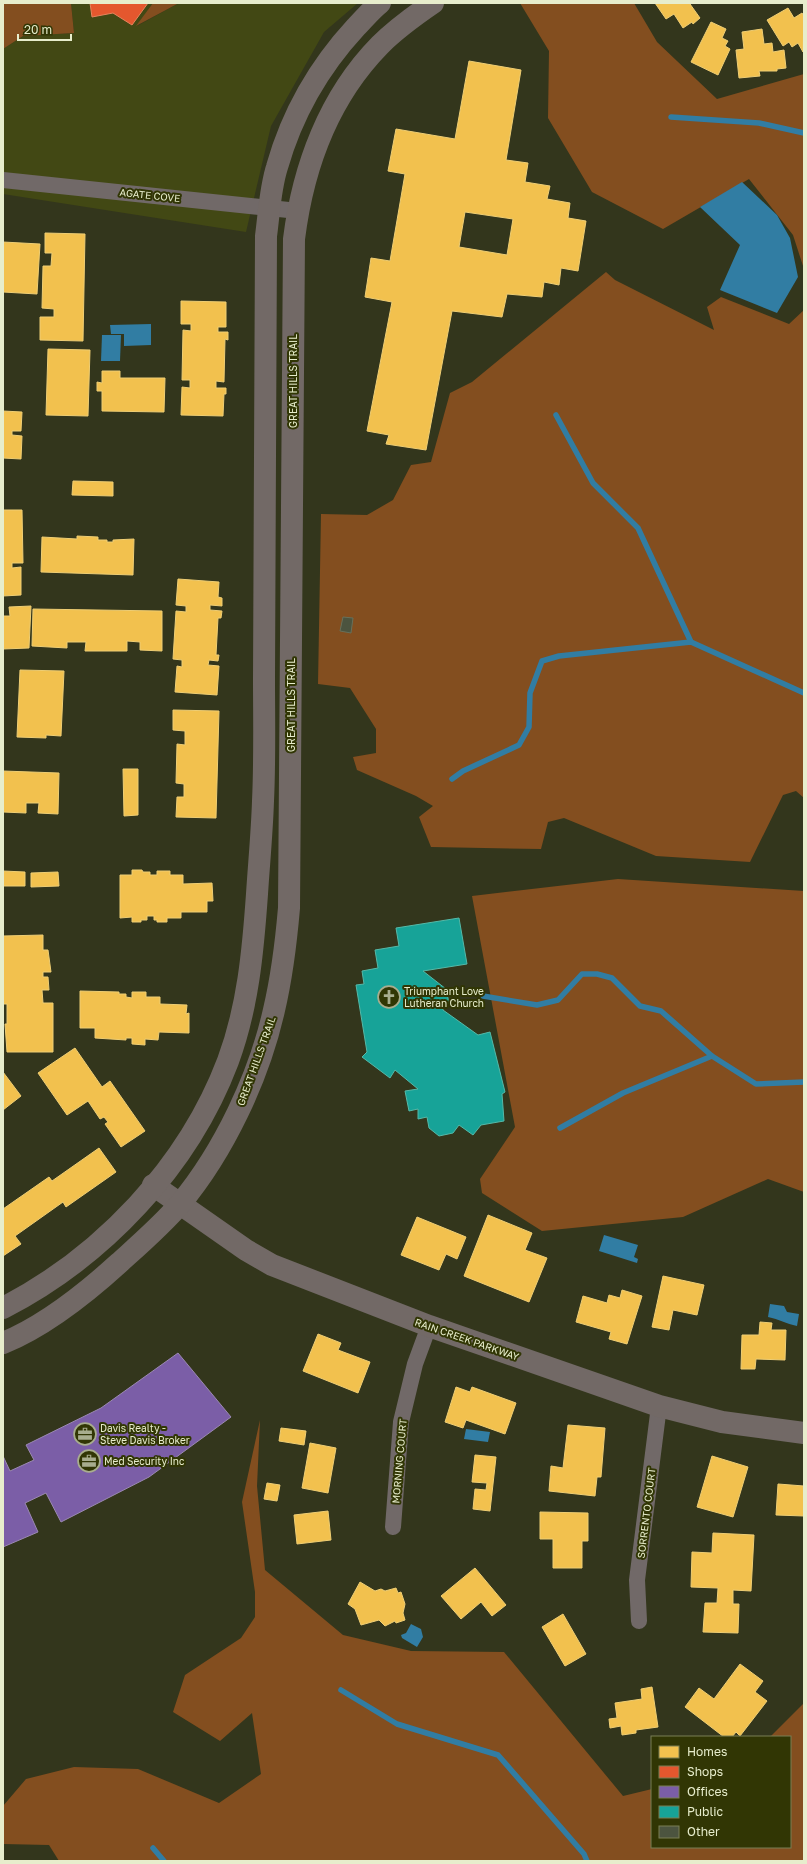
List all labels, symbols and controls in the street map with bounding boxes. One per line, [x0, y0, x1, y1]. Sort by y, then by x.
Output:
scale bar [18, 16, 71, 42]
text: 20 m [24, 22, 52, 37]
street label: AGATE COVE [119, 186, 181, 204]
street label: GREAT HILLS TRAIL [287, 334, 299, 428]
street label: GREAT HILLS TRAIL [285, 658, 297, 752]
church icon: Triumphant Love Lutheran Church [376, 984, 402, 1010]
place label: Triumphant Love Lutheran Church [404, 985, 484, 1009]
street label: GREAT HILLS TRAIL [234, 1015, 278, 1107]
street label: RAIN CREEK PARKWAY [413, 1316, 521, 1363]
street label: MORNING COURT [389, 1418, 409, 1504]
office icon: Davis Realty - Steve Davis Broker [72, 1421, 98, 1447]
place label: Davis Realty - Steve Davis Broker [100, 1422, 190, 1446]
office icon: Med Security Inc [76, 1448, 102, 1474]
place label: Med Security Inc [104, 1455, 185, 1467]
street label: SORRENTO COURT [634, 1467, 658, 1559]
legend [651, 1736, 791, 1848]
text: Homes [687, 1744, 727, 1759]
text: Shops [687, 1764, 723, 1779]
text: Offices [687, 1784, 728, 1799]
text: Public [687, 1804, 724, 1819]
text: Other [687, 1824, 720, 1839]

